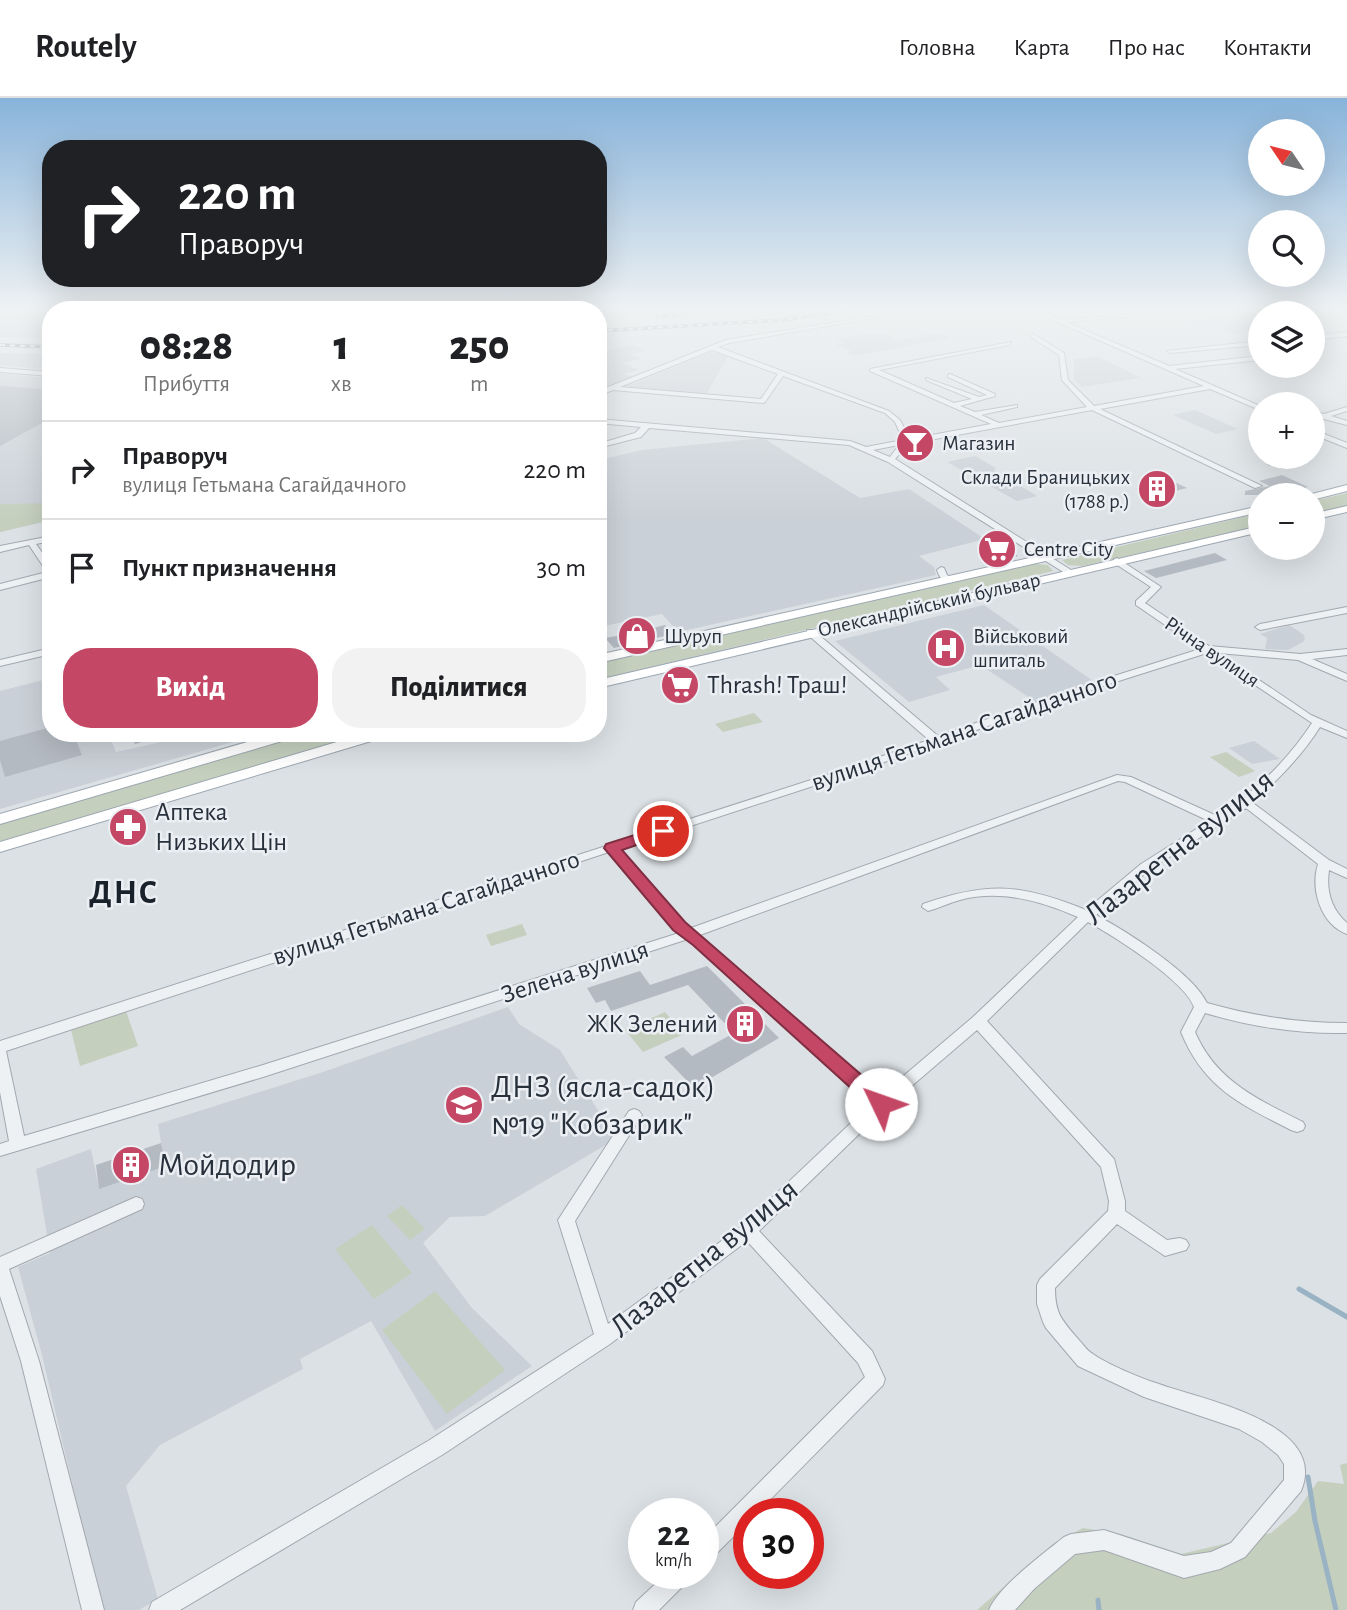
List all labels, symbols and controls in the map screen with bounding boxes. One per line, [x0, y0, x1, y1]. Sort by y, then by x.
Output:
text: Routely [35, 31, 137, 64]
text: Головна [899, 36, 975, 60]
text: Карта [1013, 36, 1070, 60]
text: Про нас [1108, 36, 1185, 60]
text: Контакти [1223, 36, 1312, 60]
north arrow [1248, 119, 1325, 196]
map controls [1248, 119, 1325, 560]
icon: right [63, 168, 154, 259]
text: 220 m [178, 170, 297, 219]
button: search [1248, 210, 1325, 287]
text: Праворуч [178, 228, 304, 260]
button: layers [1248, 301, 1325, 378]
text: 08:28 [140, 325, 233, 367]
text: 1 [333, 325, 349, 367]
text: 250 [449, 325, 509, 367]
text: Прибуття [143, 373, 230, 396]
text: хв [331, 373, 352, 396]
text: m [470, 373, 488, 396]
button: + [1248, 392, 1325, 469]
bar icon: Магазин [894, 422, 936, 464]
place label: Магазин [942, 433, 1016, 454]
text: Праворуч [122, 443, 228, 469]
icon: right [63, 451, 101, 489]
text: 220 m [524, 457, 586, 483]
place label: Склади Браницьких (1788 р.) [961, 467, 1130, 512]
building icon: Склади Браницьких (1788 р.) [1136, 468, 1178, 510]
text: вулиця Гетьмана Сагайдачного [122, 474, 406, 497]
button: − [1248, 483, 1325, 560]
supermarket icon: Centre City [976, 528, 1018, 570]
place label: Centre City [1024, 539, 1113, 560]
icon: arrive [63, 549, 101, 587]
text: Пункт призначення [122, 555, 337, 581]
text: 30 m [536, 555, 586, 581]
street label: Олександрійський бульвар [816, 569, 1042, 641]
street label: Річна вулиця [1161, 613, 1263, 691]
shop icon: Шуруп [616, 615, 658, 657]
place label: Шуруп [664, 626, 722, 647]
place label: Військовий шпиталь [973, 626, 1069, 671]
hospital icon: Військовий шпиталь [925, 627, 967, 669]
button: Вихід [63, 648, 318, 728]
button: Поділитися [332, 648, 586, 728]
supermarket icon: Thrash! Траш! [659, 664, 701, 706]
street label: вулиця Гетьмана Сагайдачного [808, 666, 1120, 796]
place label: Thrash! Траш! [707, 672, 847, 698]
street label: Лазаретна вулиця [1078, 763, 1280, 931]
place label: Аптека Низьких Цін [155, 799, 287, 855]
pin [633, 801, 693, 861]
pharmacy icon: Аптека Низьких Цін [107, 806, 149, 848]
icon: arrive [644, 812, 682, 850]
street label: вулиця Гетьмана Сагайдачного [269, 846, 583, 970]
district label: ДНС [89, 877, 159, 910]
street label: Зелена вулиця [498, 936, 652, 1008]
building icon: ЖК Зелений [724, 1003, 766, 1045]
place label: ЖК Зелений [587, 1011, 718, 1037]
position arrow [844, 1067, 918, 1141]
place label: ДНЗ (ясла-садок) №19 "Кобзарик" [491, 1071, 715, 1140]
school or university icon: ДНЗ (ясла-садок) №19 "Кобзарик" [443, 1084, 485, 1126]
building icon: Мойдодир [110, 1144, 152, 1186]
place label: Мойдодир [158, 1149, 296, 1181]
street label: Лазаретна вулиця [604, 1173, 804, 1343]
speed limit sign: 30 [733, 1498, 824, 1589]
text: 22 [657, 1517, 690, 1552]
text: km/h [655, 1552, 692, 1570]

